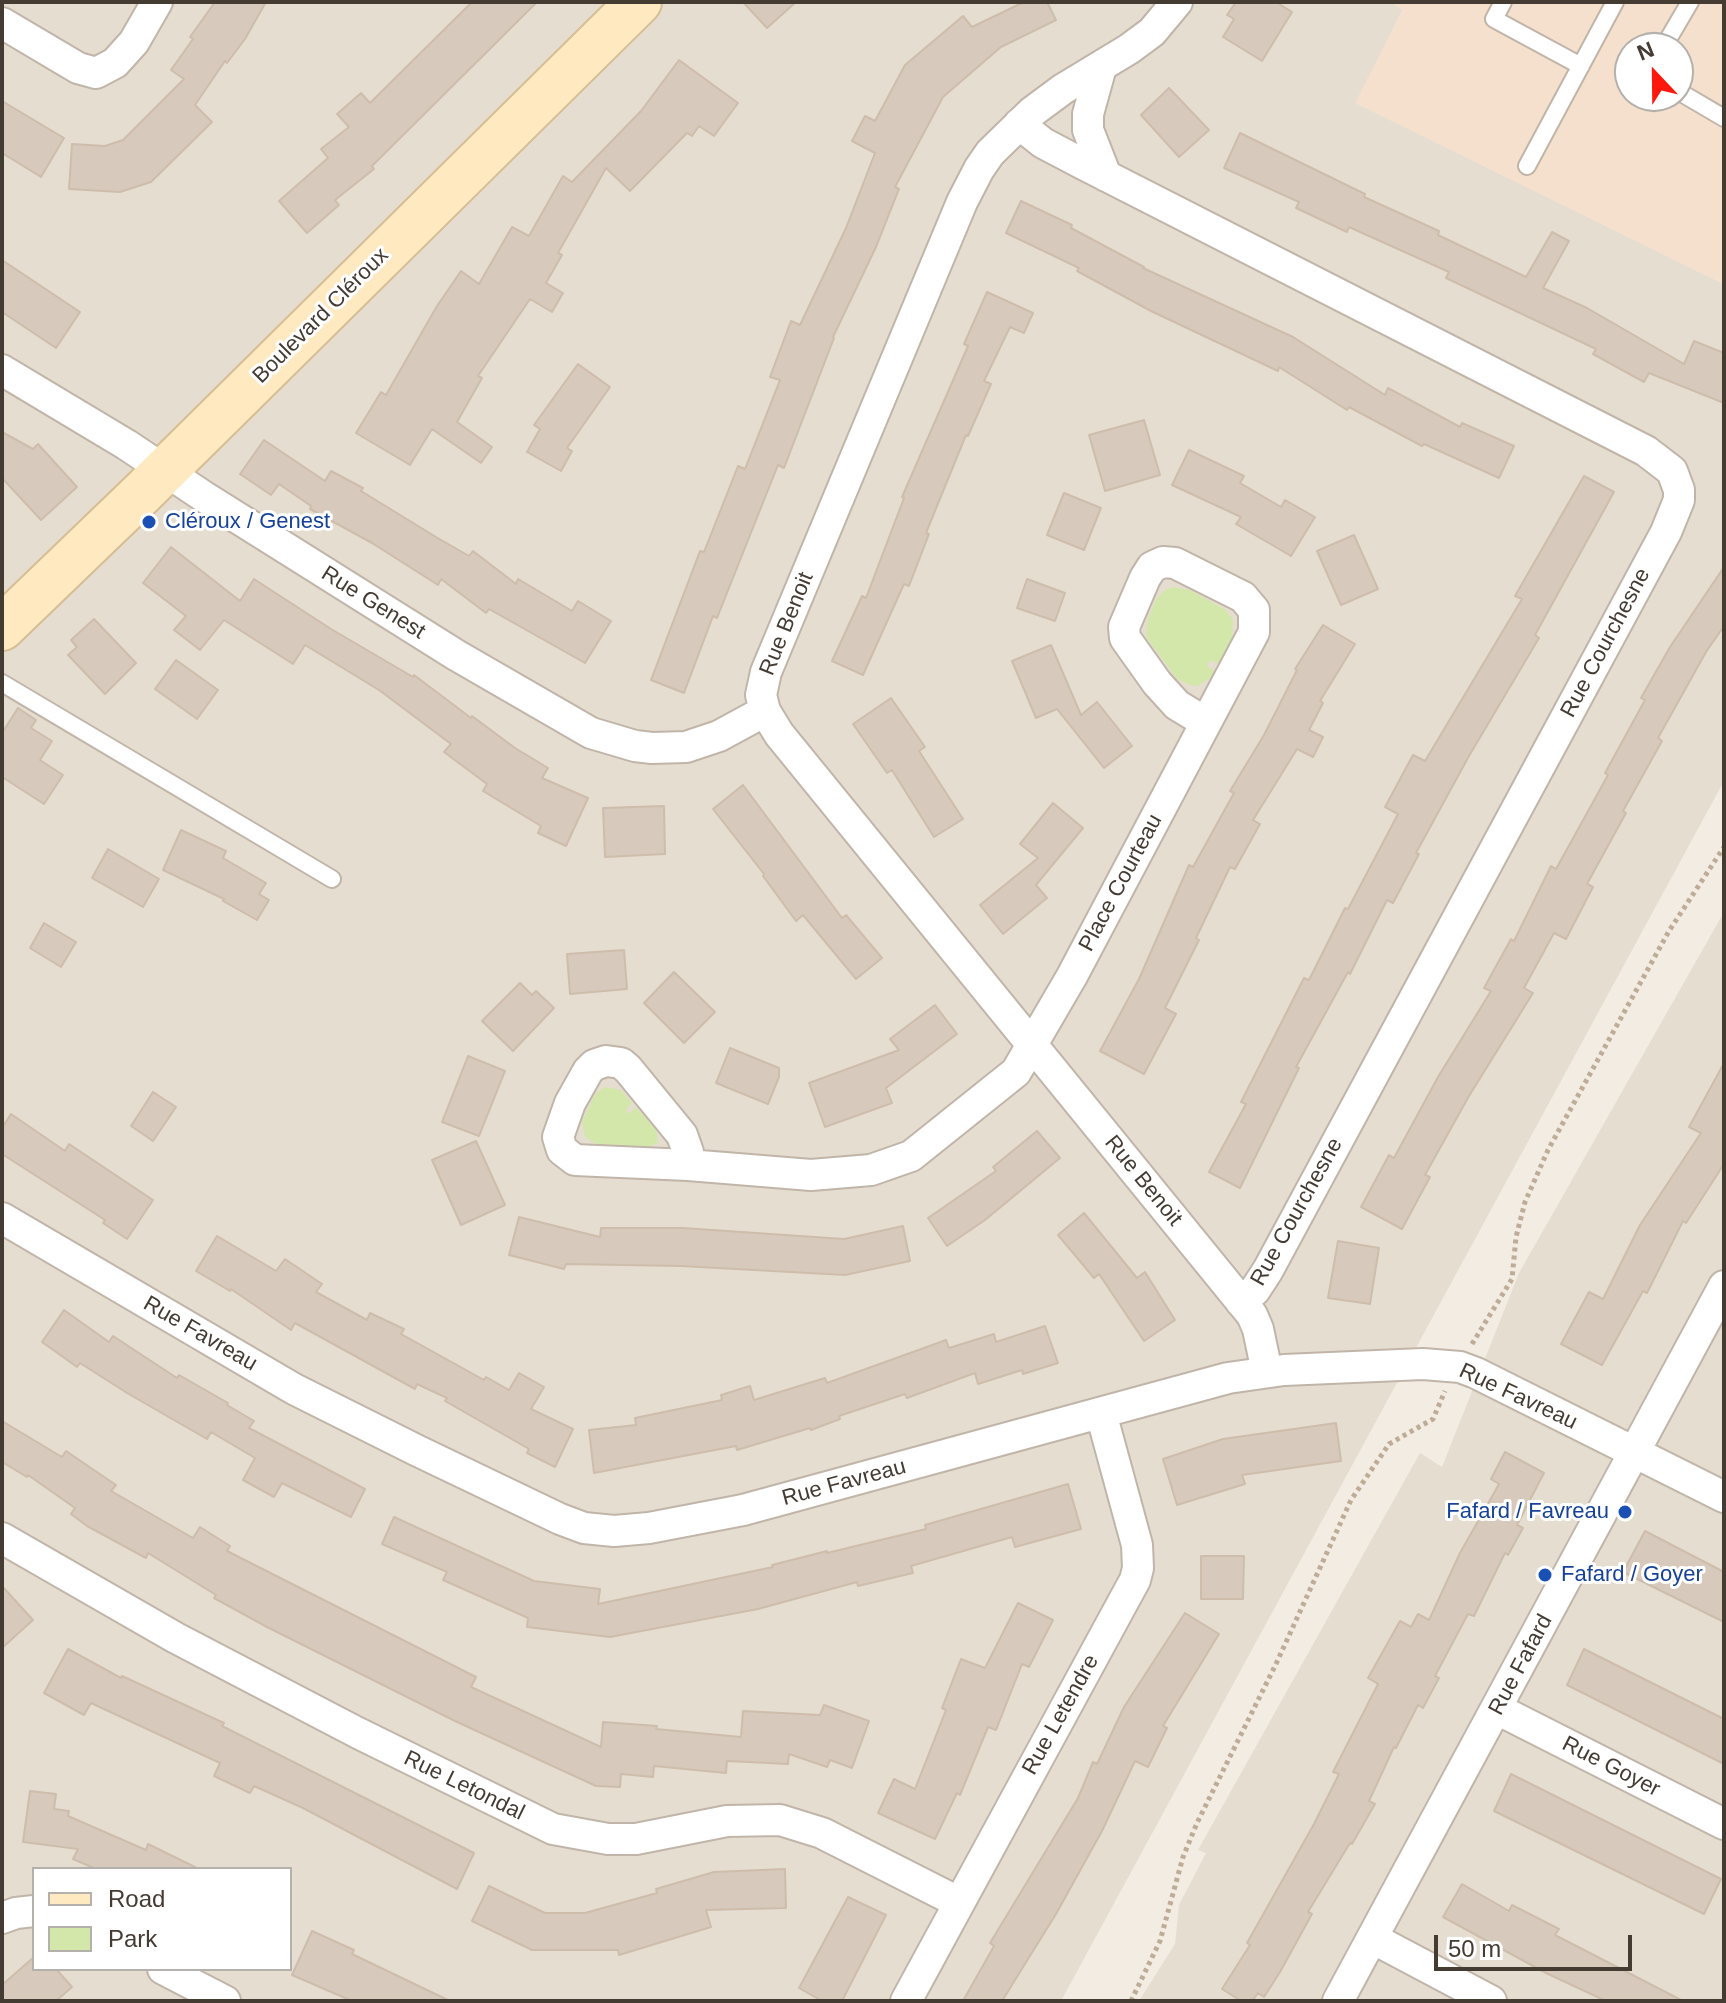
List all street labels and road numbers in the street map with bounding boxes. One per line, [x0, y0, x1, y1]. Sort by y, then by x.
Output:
street label: Boulevard Cléroux [248, 243, 394, 389]
street label: Rue Genest [316, 561, 430, 645]
street label: Rue Courchesne [1556, 564, 1656, 722]
street label: Rue Benoit [754, 569, 820, 679]
street label: Place Courteau [1074, 810, 1168, 956]
street label: Rue Benoit [1098, 1130, 1188, 1232]
street label: Rue Courchesne [1245, 1133, 1349, 1291]
street label: Rue Favreau [138, 1291, 262, 1377]
street label: Rue Favreau [1455, 1358, 1581, 1436]
street label: Rue Favreau [779, 1454, 909, 1512]
street label: Rue Fafard [1484, 1610, 1558, 1720]
street label: Rue Letendre [1017, 1650, 1105, 1780]
street label: Rue Goyer [1558, 1731, 1664, 1803]
street label: Rue Letondal [399, 1745, 529, 1827]

